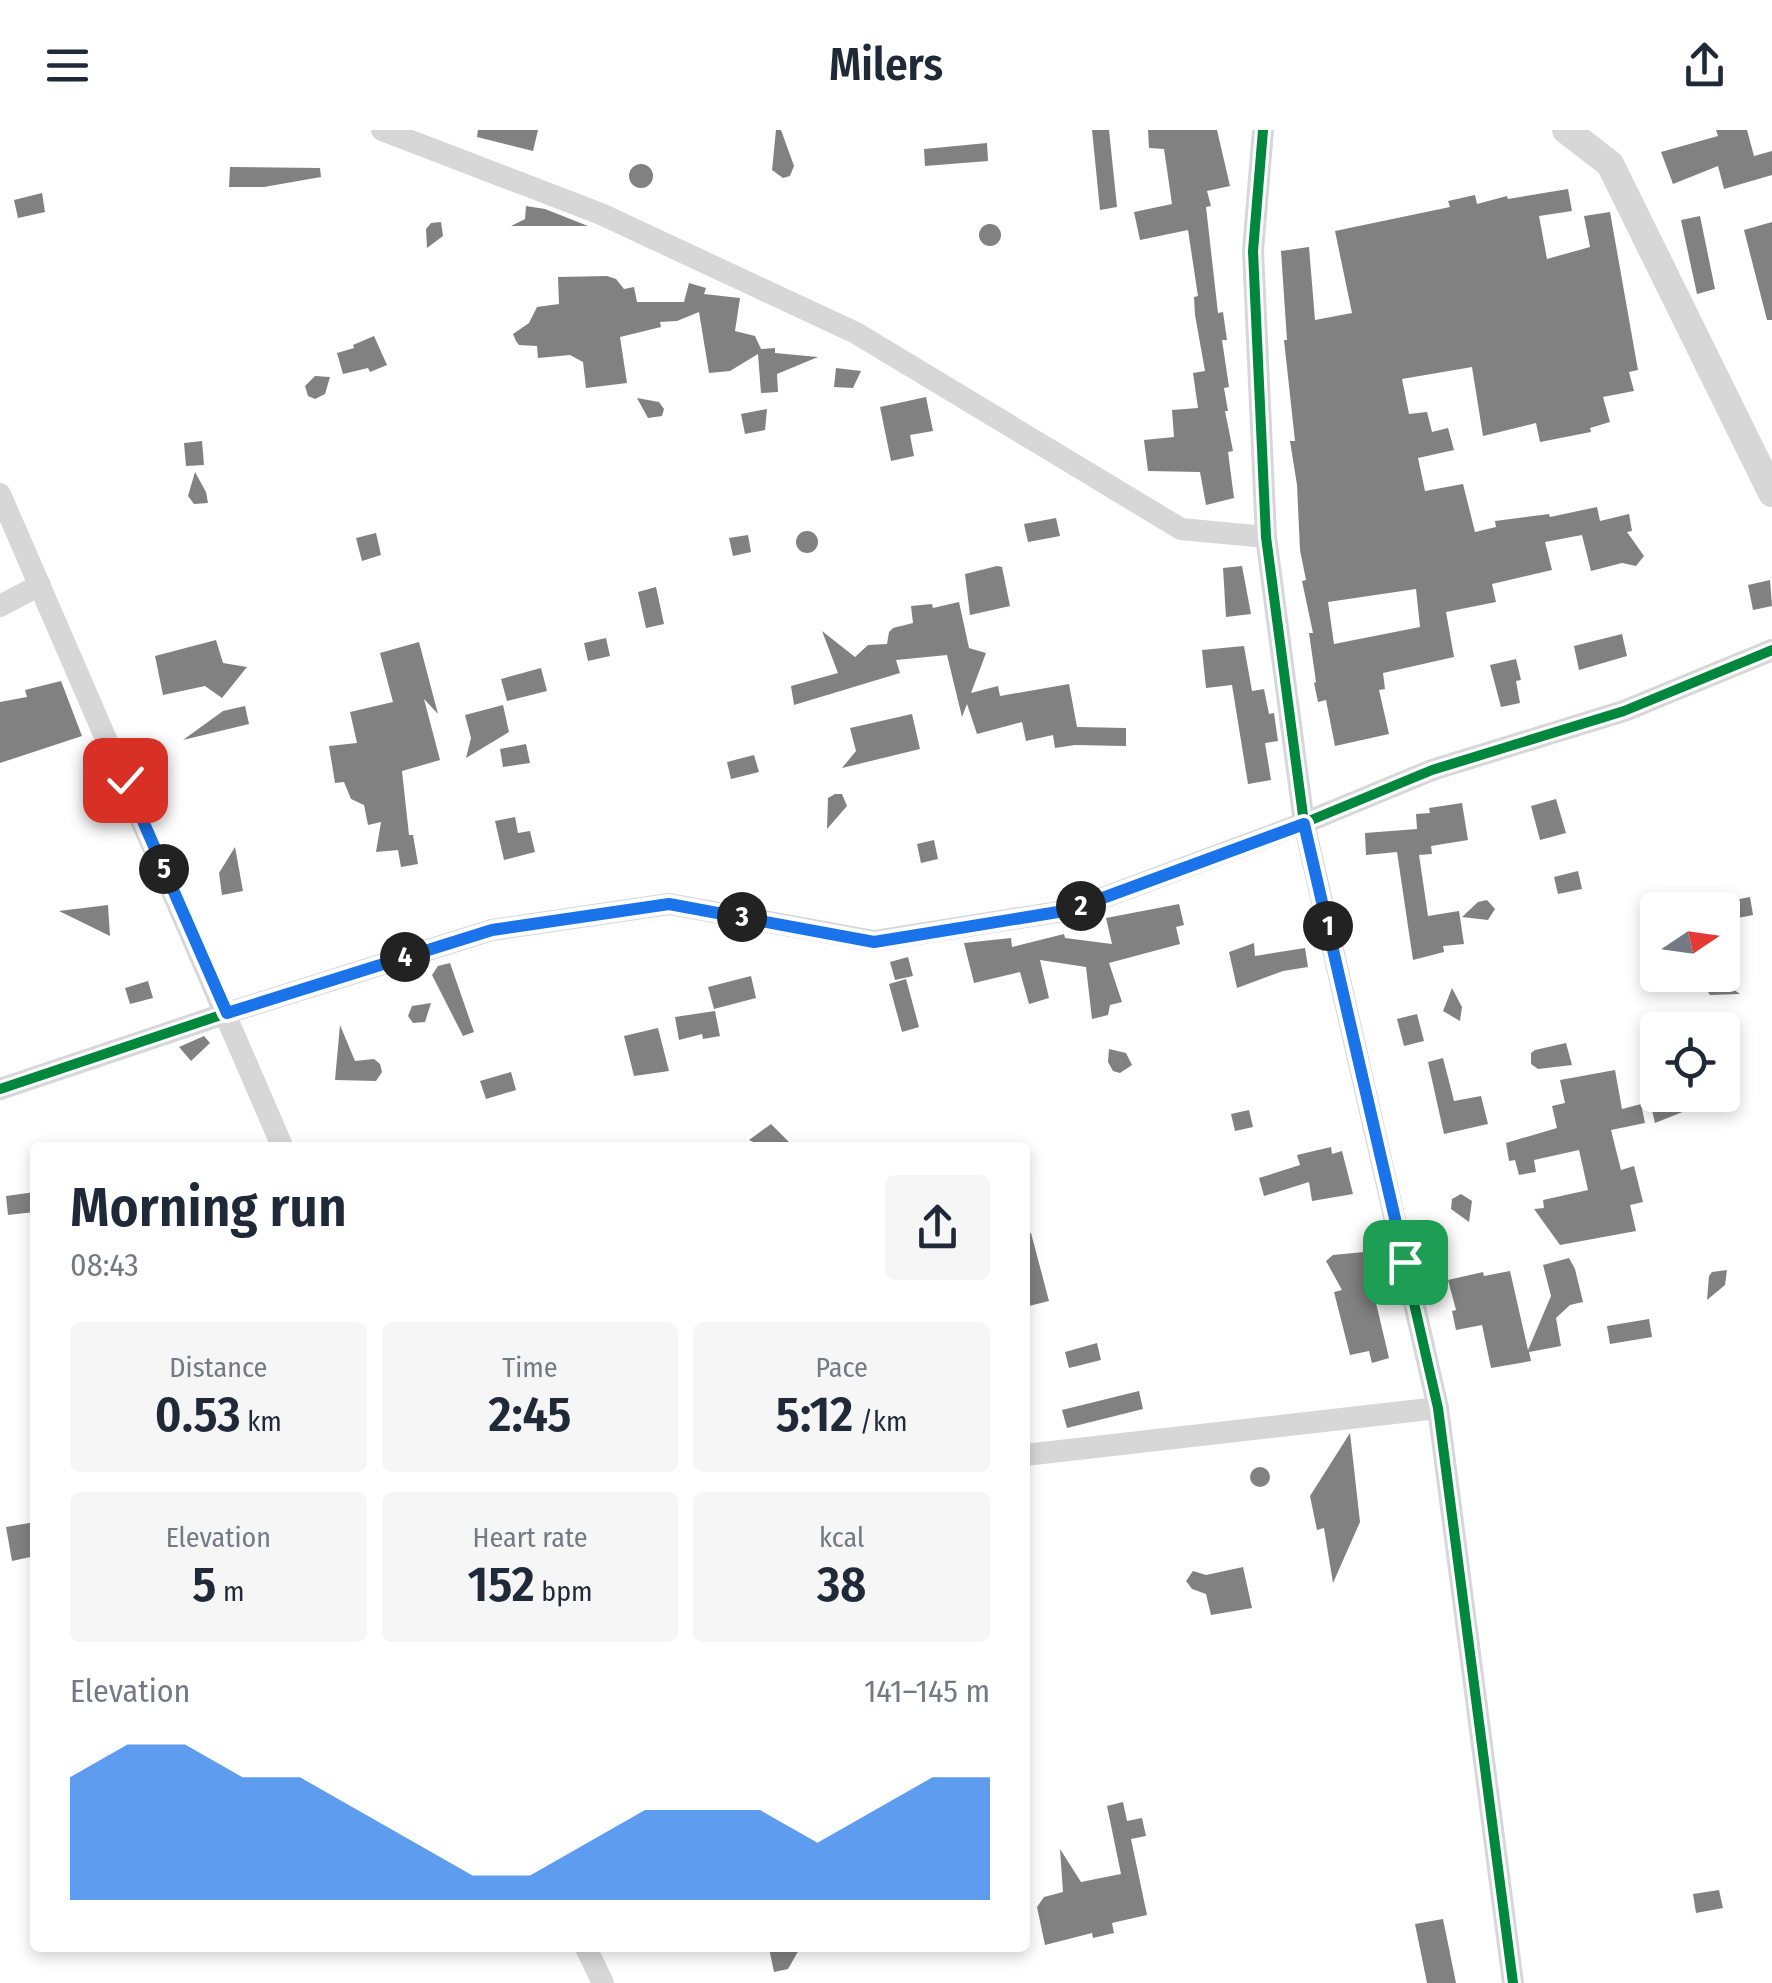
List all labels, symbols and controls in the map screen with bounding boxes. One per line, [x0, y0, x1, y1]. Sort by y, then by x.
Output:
icon: menu [40, 38, 95, 93]
text: Milers [829, 38, 943, 92]
icon: share [1677, 38, 1732, 93]
pin [83, 738, 168, 823]
icon: check [98, 753, 153, 808]
pin: 5 [139, 844, 189, 894]
text: 5 [157, 852, 171, 885]
pin: 2 [1056, 881, 1106, 931]
text: 2 [1075, 889, 1087, 922]
pin: 3 [717, 892, 767, 942]
north arrow [1640, 892, 1740, 992]
map controls [1640, 892, 1740, 1112]
text: 3 [735, 900, 749, 933]
pin: 1 [1303, 901, 1353, 951]
text: 1 [1322, 909, 1334, 942]
pin: 4 [380, 932, 430, 982]
text: 4 [398, 940, 412, 973]
button: locate [1640, 1012, 1740, 1112]
text: Morning run [70, 1175, 347, 1241]
button: share [885, 1175, 990, 1280]
pin [1363, 1220, 1448, 1305]
icon: arrive [1378, 1235, 1433, 1290]
text: 08:43 [70, 1246, 139, 1284]
text: Distance [169, 1351, 267, 1384]
text: Time [502, 1351, 558, 1384]
text: Pace [816, 1351, 868, 1384]
text: 0.53 [155, 1384, 241, 1444]
text: 2:45 [488, 1384, 572, 1444]
text: 5:12 [776, 1384, 853, 1444]
text: km [241, 1405, 282, 1438]
text: /km [853, 1405, 908, 1438]
text: Elevation [166, 1521, 271, 1554]
text: Heart rate [473, 1521, 587, 1554]
text: kcal [819, 1521, 864, 1554]
text: 5 [192, 1554, 216, 1614]
text: 152 [467, 1554, 535, 1614]
text: 38 [817, 1554, 866, 1614]
text: m [216, 1575, 244, 1608]
text: bpm [535, 1575, 593, 1608]
text: Elevation [70, 1672, 190, 1710]
text: 141–145 m [864, 1672, 990, 1710]

